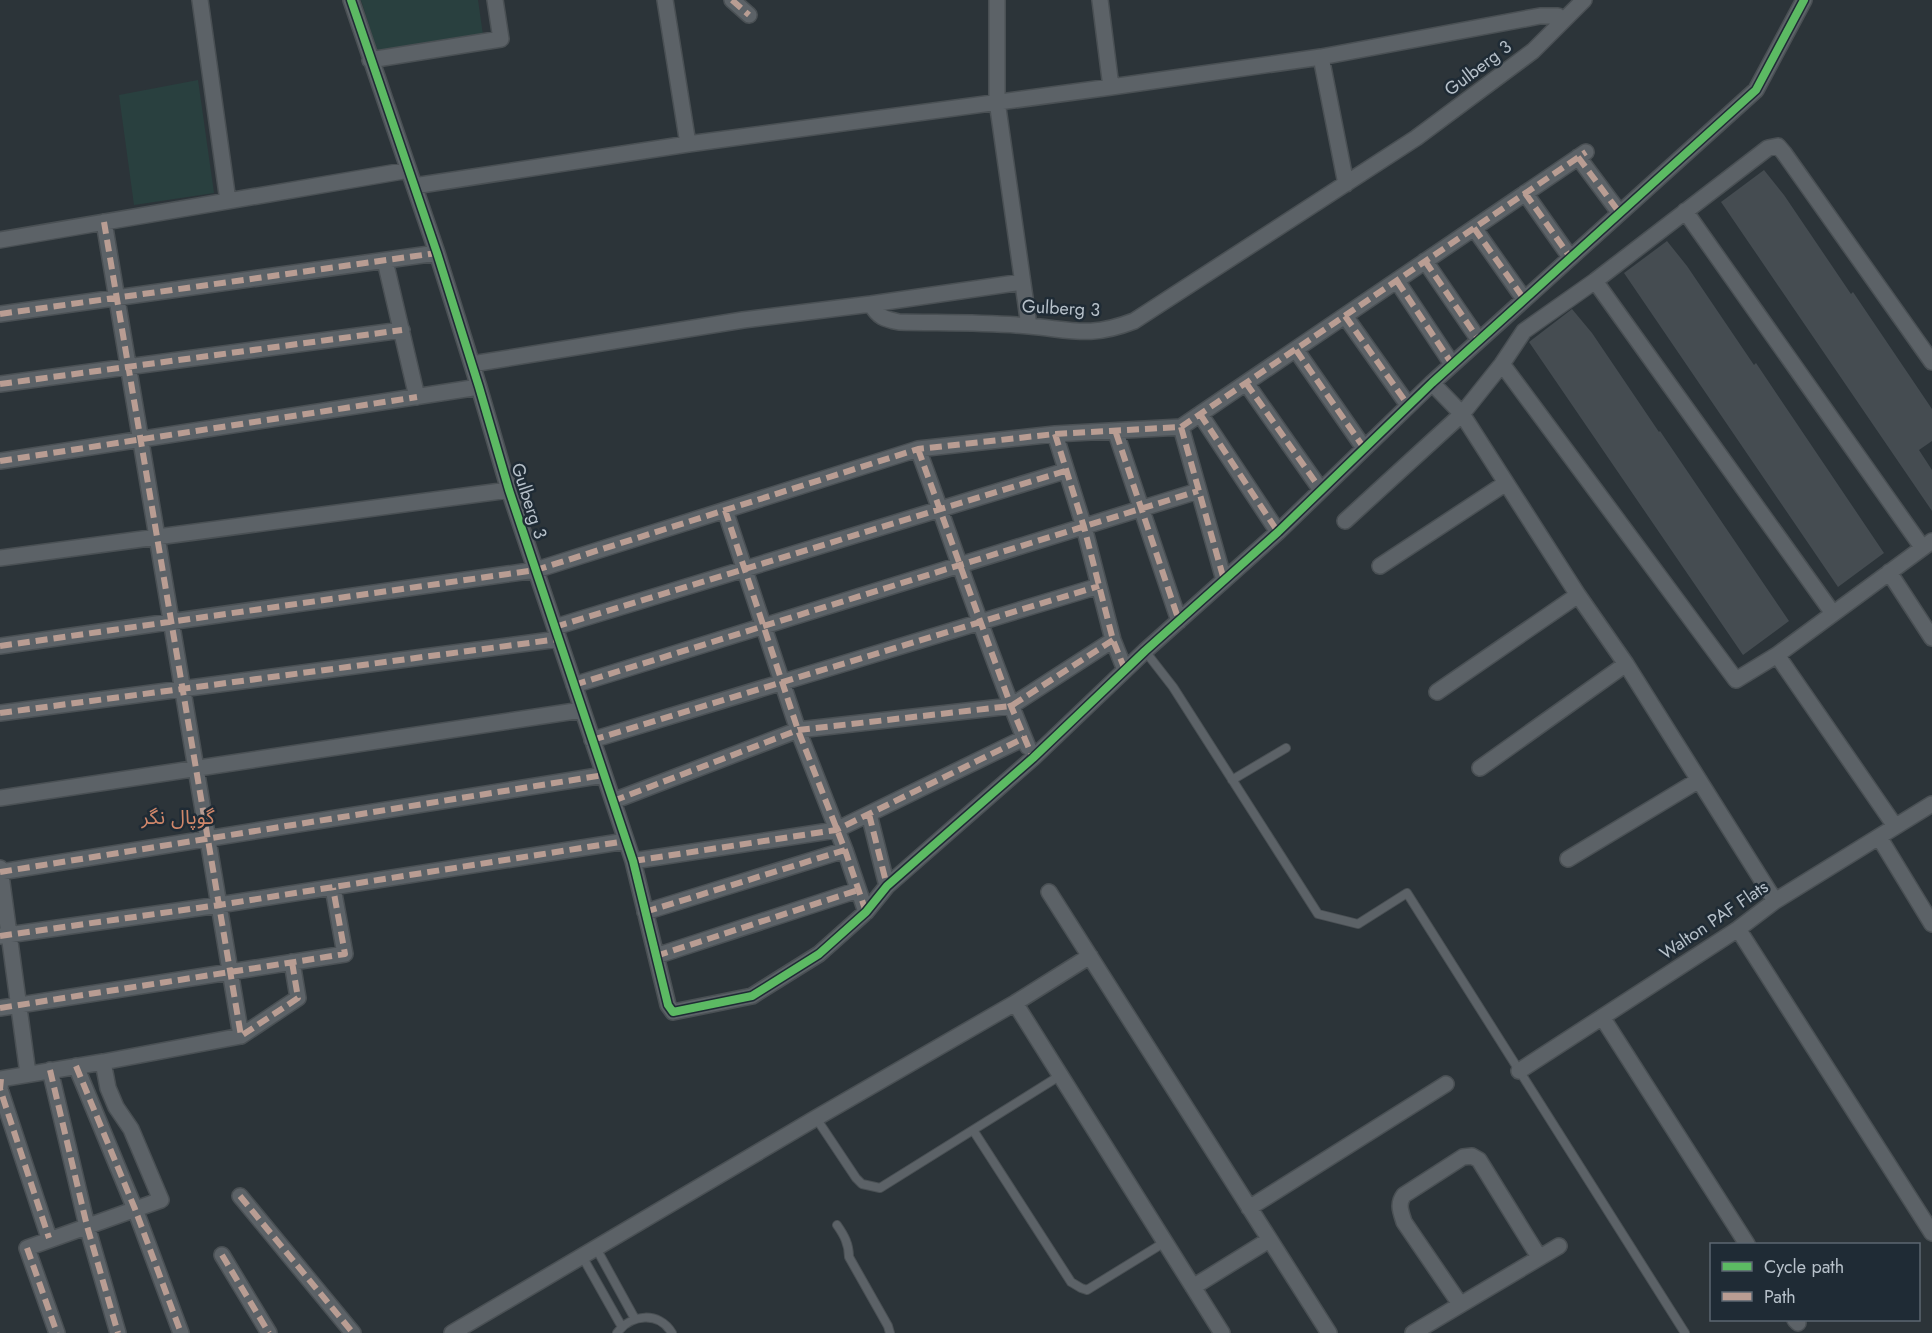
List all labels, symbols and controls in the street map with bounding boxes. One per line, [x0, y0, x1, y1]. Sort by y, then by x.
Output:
street label: Gulberg 3 [1439, 34, 1517, 102]
street label: Gulberg 3 [1021, 293, 1101, 323]
street label: Gulberg 3 [505, 460, 554, 542]
district label: گوپال نگر [141, 803, 215, 832]
street label: Walton PAF Flats [1654, 874, 1774, 966]
legend [1710, 1243, 1920, 1321]
text: Cycle path [1764, 1254, 1844, 1280]
text: Path [1764, 1284, 1796, 1310]

